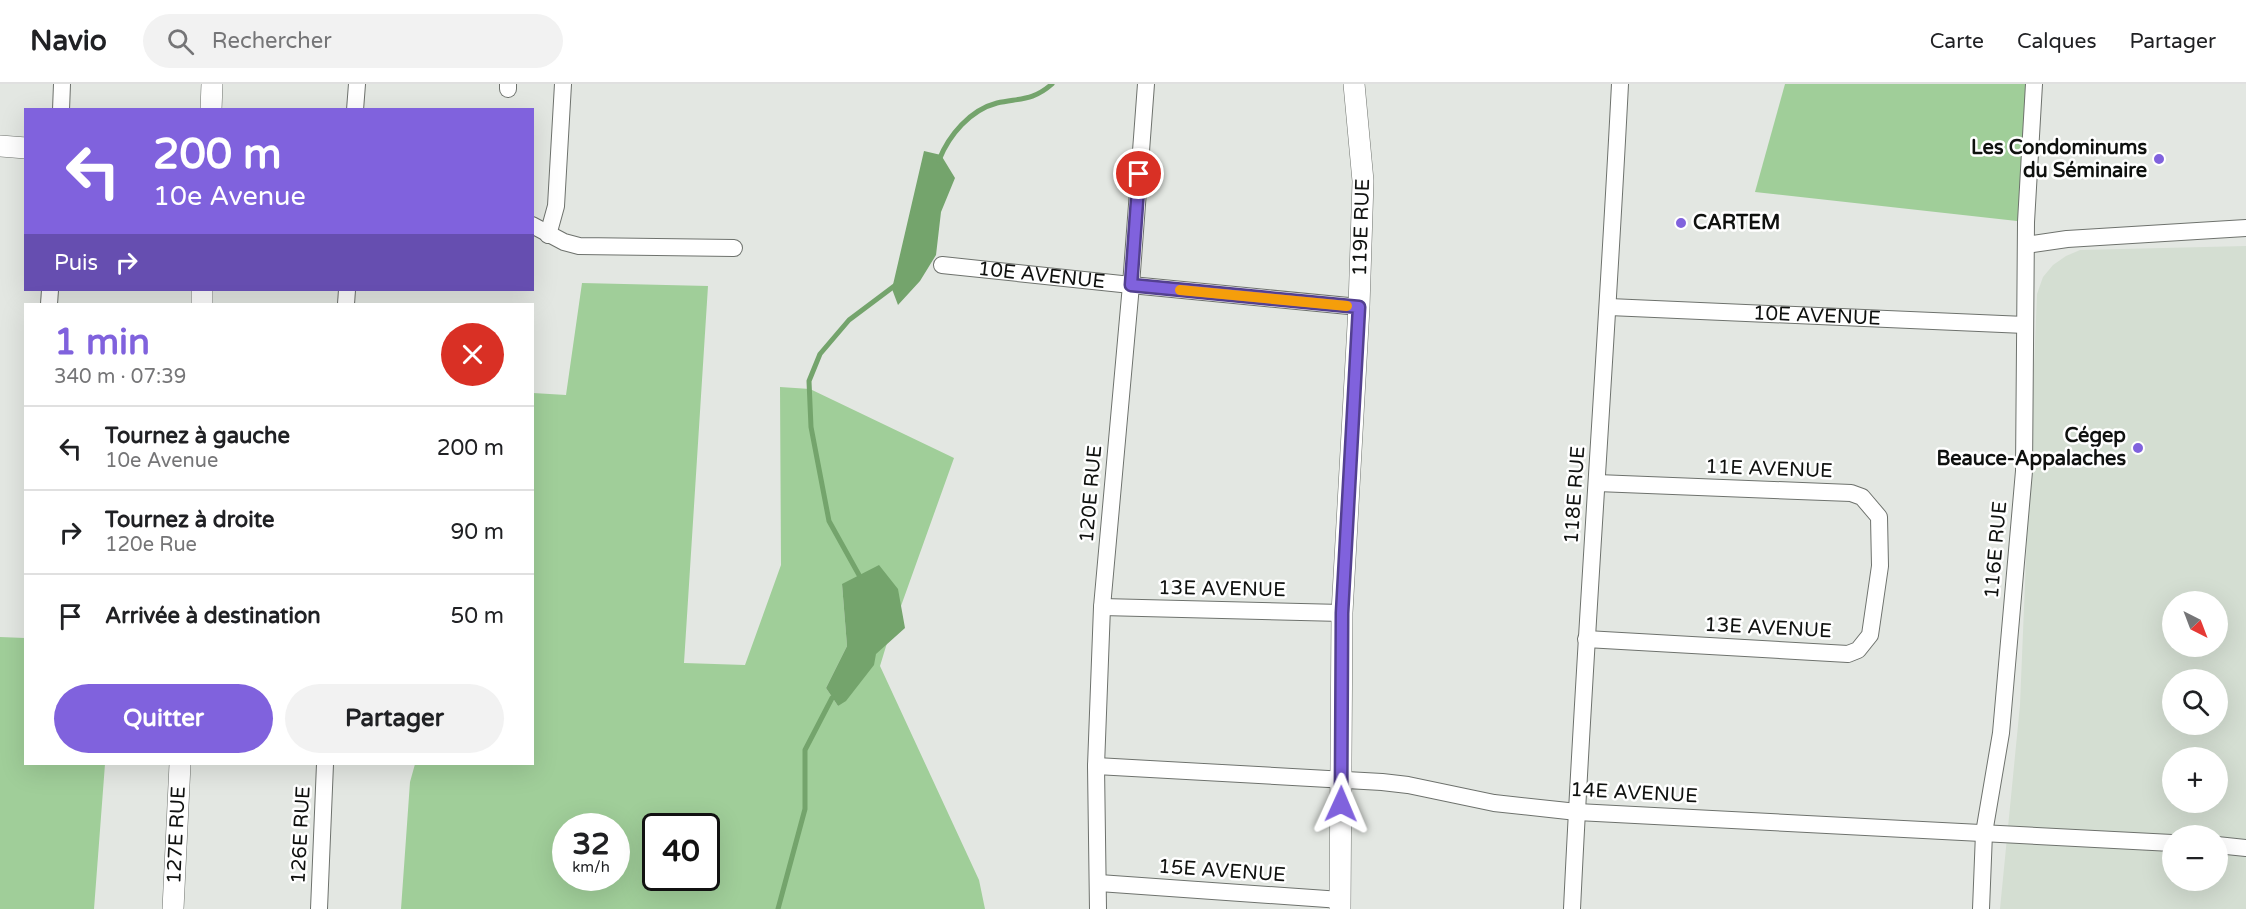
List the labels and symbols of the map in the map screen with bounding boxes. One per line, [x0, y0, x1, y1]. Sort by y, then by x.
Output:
place label: Les Condominums du Séminaire [1971, 136, 2147, 183]
pin [1113, 148, 1164, 199]
marker: Les Condominums du Séminaire [2152, 152, 2166, 166]
street label: 119E RUE [1348, 178, 1375, 277]
place label: CARTEM [1693, 211, 1780, 235]
marker: CARTEM [1674, 216, 1688, 230]
street label: 10E AVENUE [977, 257, 1106, 294]
street label: 10E AVENUE [1752, 301, 1881, 331]
place label: Cégep Beauce-Appalaches [1937, 424, 2126, 471]
marker: Cégep Beauce-Appalaches [2131, 441, 2145, 455]
street label: 120E RUE [1075, 444, 1107, 544]
street label: 118E RUE [1560, 445, 1590, 545]
street label: 11E AVENUE [1705, 455, 1833, 483]
street label: 116E RUE [1980, 500, 2012, 600]
street label: 13E AVENUE [1158, 576, 1286, 602]
north arrow [2162, 591, 2228, 657]
street label: 13E AVENUE [1704, 613, 1832, 643]
position arrow [1309, 772, 1373, 836]
street label: 14E AVENUE [1570, 778, 1698, 808]
street label: 127E RUE [162, 786, 191, 885]
street label: 126E RUE [286, 786, 316, 884]
speed limit sign: 40 [642, 813, 720, 891]
street label: 15E AVENUE [1157, 855, 1287, 887]

